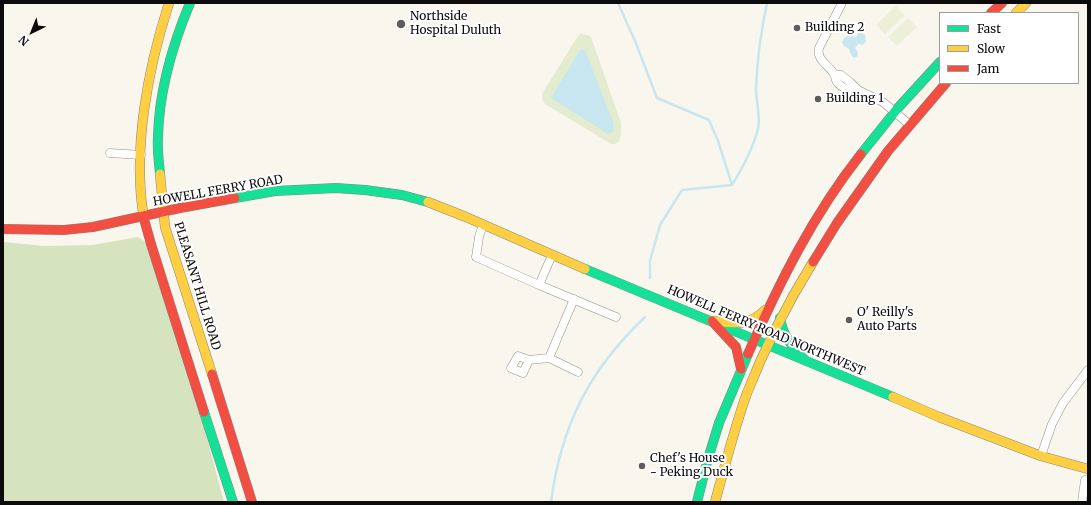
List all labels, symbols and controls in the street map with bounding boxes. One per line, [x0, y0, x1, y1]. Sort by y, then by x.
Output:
place label: Northside Hospital Duluth [410, 10, 501, 38]
north arrow [12, 12, 52, 52]
legend [939, 12, 1079, 84]
marker: Northside Hospital Duluth [395, 18, 407, 30]
place label: Building 2 [805, 21, 864, 35]
text: Fast [977, 21, 1001, 36]
marker: Building 2 [792, 23, 802, 33]
text: N [16, 33, 32, 49]
text: Slow [977, 41, 1005, 56]
text: Jam [977, 61, 999, 76]
place label: Building 1 [826, 92, 884, 106]
marker: Building 1 [813, 94, 823, 104]
street label: HOWELL FERRY ROAD [152, 172, 284, 210]
street label: PLEASANT HILL ROAD [171, 220, 223, 352]
street label: HOWELL FERRY ROAD NORTHWEST [665, 283, 867, 379]
place label: O' Reilly's Auto Parts [857, 306, 917, 334]
marker: O' Reilly's Auto Parts [844, 315, 854, 325]
place label: Chef's House - Peking Duck [650, 452, 733, 480]
marker: Chef's House - Peking Duck [637, 461, 647, 471]

